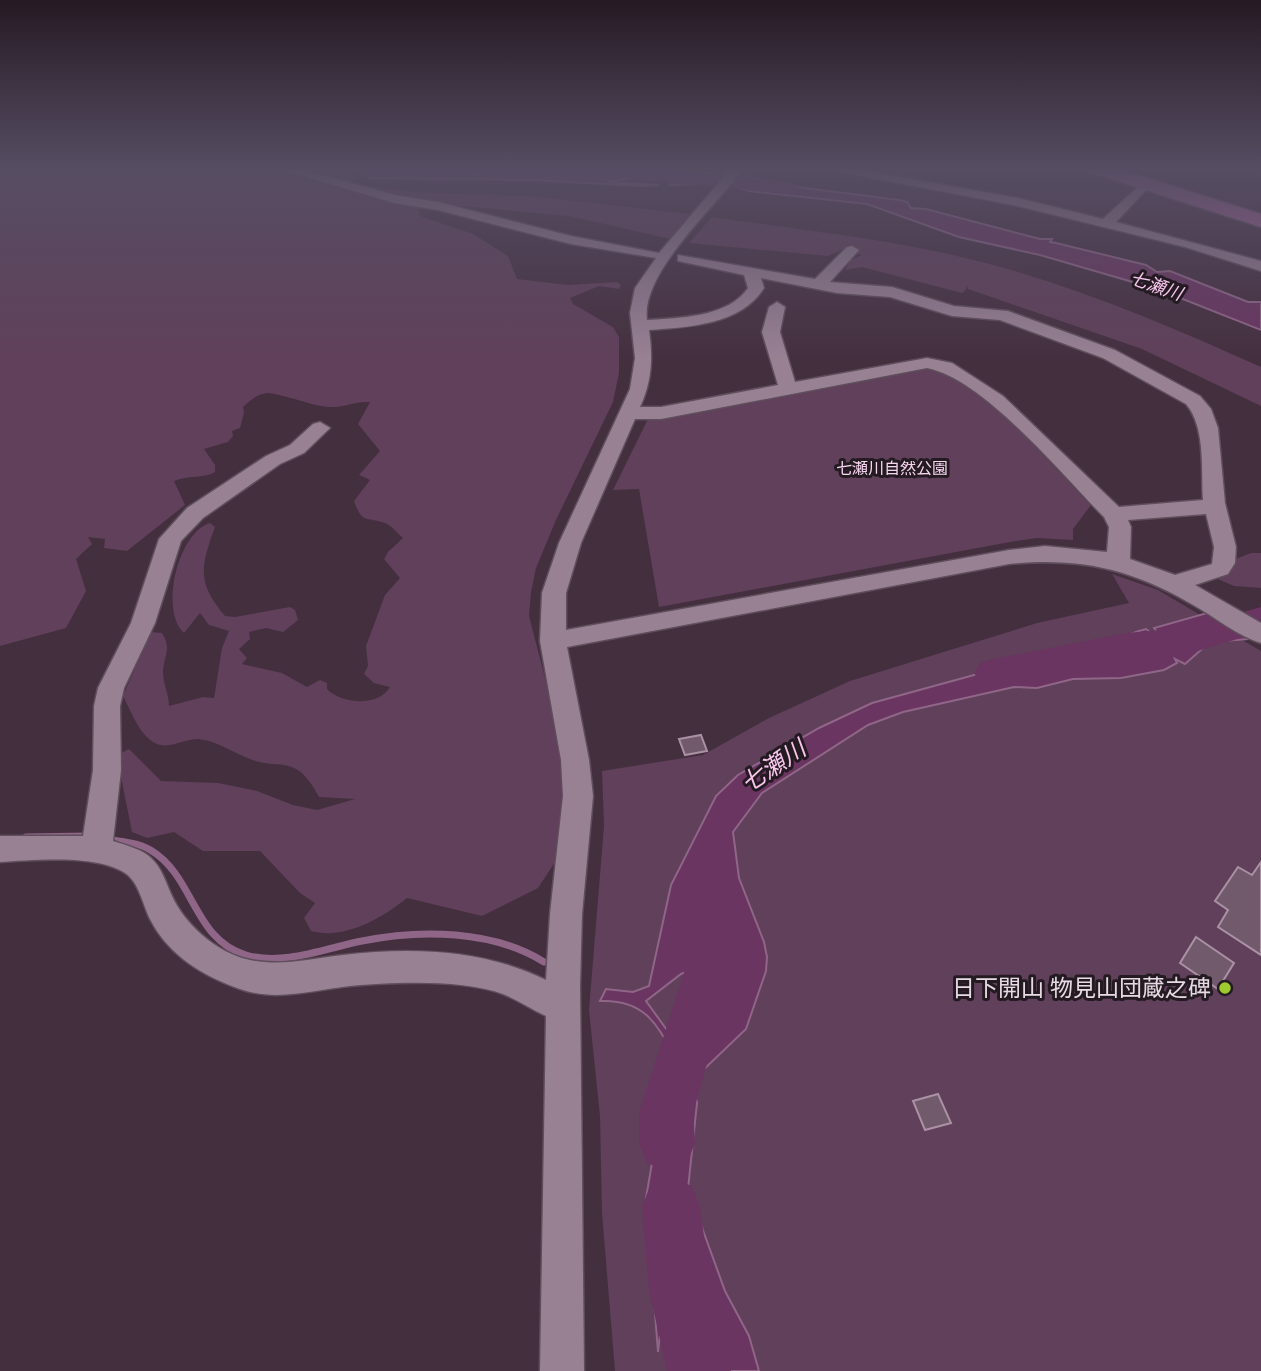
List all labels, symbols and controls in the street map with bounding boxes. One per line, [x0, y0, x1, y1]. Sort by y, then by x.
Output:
water label: 七瀬川 [1127, 267, 1187, 306]
park label: 七瀬川自然公園 [836, 459, 948, 478]
water label: 七瀬川 [735, 732, 813, 798]
place label: 日下開山 物見山団蔵之碑 [952, 974, 1211, 1002]
marker: 日下開山 物見山団蔵之碑 [1217, 980, 1233, 996]

